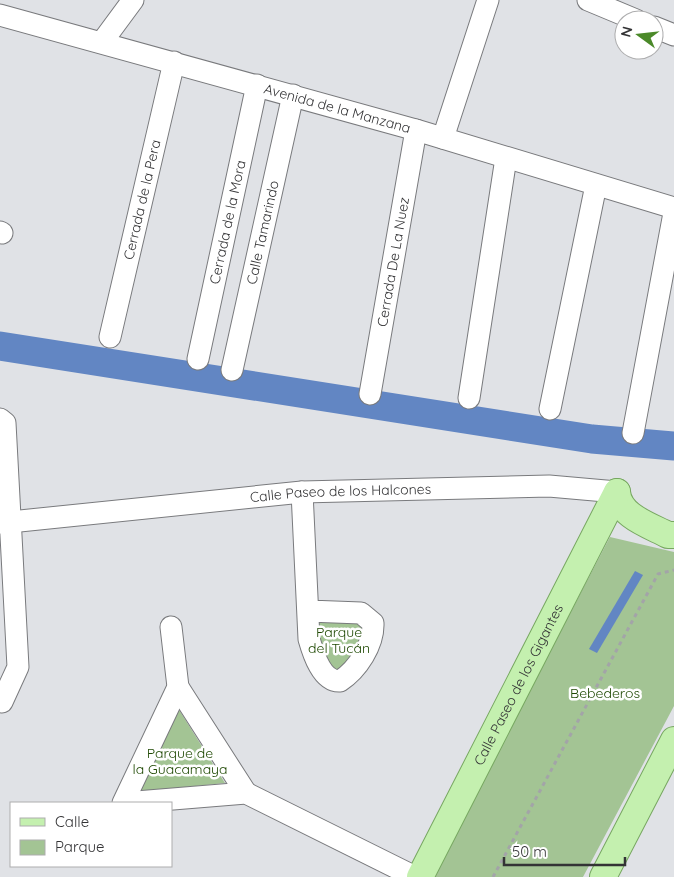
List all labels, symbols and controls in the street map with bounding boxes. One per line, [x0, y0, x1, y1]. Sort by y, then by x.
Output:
north arrow [614, 10, 664, 60]
text: N [616, 24, 636, 39]
street label: Avenida de la Manzana [262, 79, 413, 137]
street label: Cerrada de la Pera [119, 138, 165, 261]
street label: Cerrada de la Mora [205, 158, 250, 286]
street label: Calle Tamarindo [242, 179, 283, 286]
street label: Cerrada De La Nuez [373, 195, 413, 328]
street label: Calle Paseo de los Halcones [249, 480, 431, 506]
street label: Calle Paseo de los Gigantes [470, 601, 567, 768]
park label: Parque del Tucán [308, 623, 370, 657]
park label: Bebederos [570, 684, 640, 702]
park label: Parque de la Guacamaya [132, 744, 228, 778]
legend [10, 802, 172, 867]
text: Calle [55, 812, 89, 831]
scale bar [504, 834, 625, 866]
text: Parque [55, 837, 105, 856]
text: 50 m [512, 842, 547, 861]

